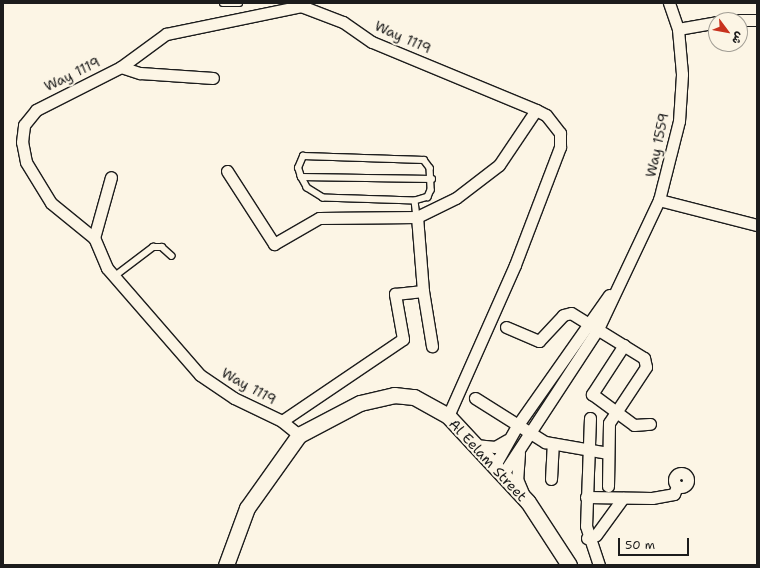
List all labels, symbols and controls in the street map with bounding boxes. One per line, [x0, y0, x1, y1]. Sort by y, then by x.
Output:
north arrow [708, 12, 748, 52]
street label: Way 1119 [372, 17, 434, 57]
text: ش [728, 29, 747, 47]
street label: Way 1119 [41, 53, 103, 95]
street label: Way 1559 [642, 111, 672, 179]
street label: Way 1119 [219, 364, 279, 408]
street label: Al Eelam Street [446, 415, 530, 505]
scale bar [620, 530, 691, 556]
text: 50 m [625, 537, 655, 553]

